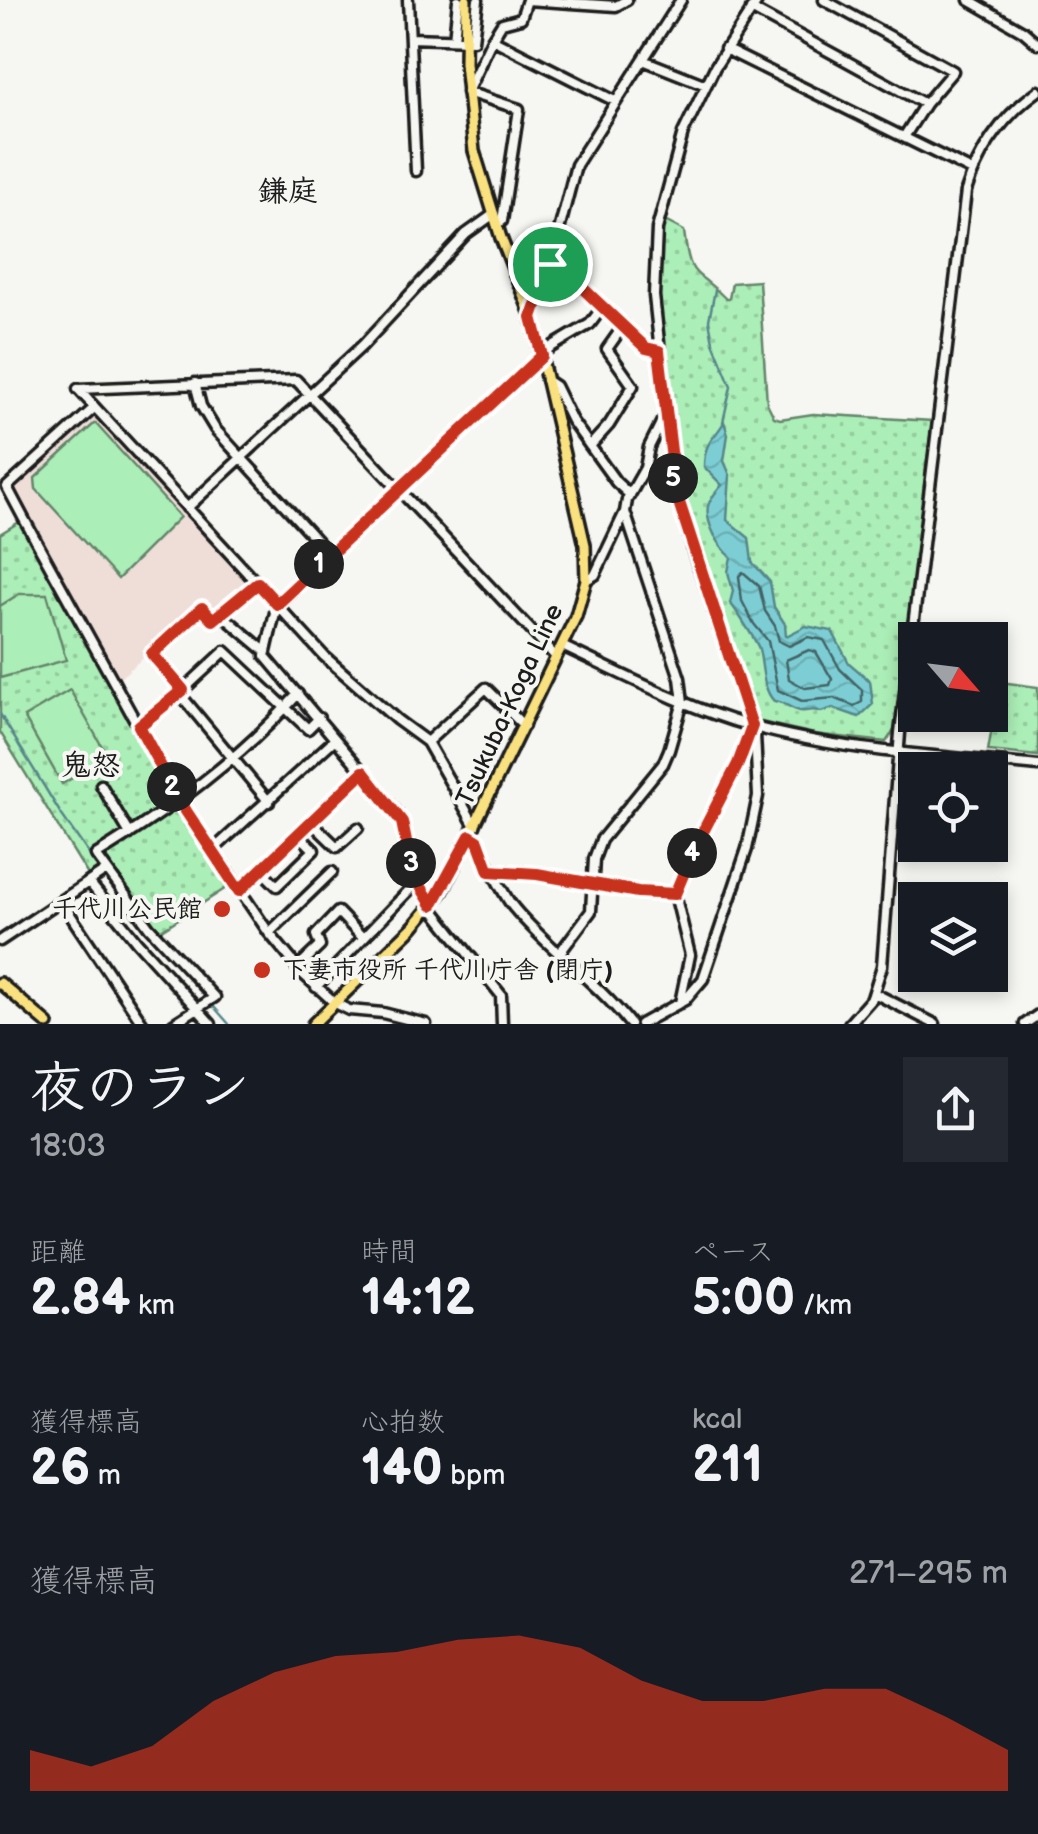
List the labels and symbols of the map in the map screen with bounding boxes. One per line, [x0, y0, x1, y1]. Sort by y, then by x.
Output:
district label: 鎌庭 [258, 174, 318, 210]
pin [508, 222, 593, 307]
pin: 5 [648, 453, 698, 503]
pin: 1 [294, 539, 344, 589]
street label: Tsukuba-Koga Line [450, 599, 570, 811]
north arrow [898, 622, 1008, 732]
district label: 鬼怒 [61, 748, 121, 784]
pin: 2 [147, 762, 197, 812]
pin: 4 [667, 828, 717, 878]
pin: 3 [386, 838, 436, 888]
place label: 千代川公民館 [52, 894, 202, 925]
marker: 千代川公民館 [211, 898, 233, 920]
place label: 下妻市役所 千代川庁舎 (閉庁) [282, 955, 613, 986]
marker: 下妻市役所 千代川庁舎 (閉庁) [251, 959, 273, 981]

